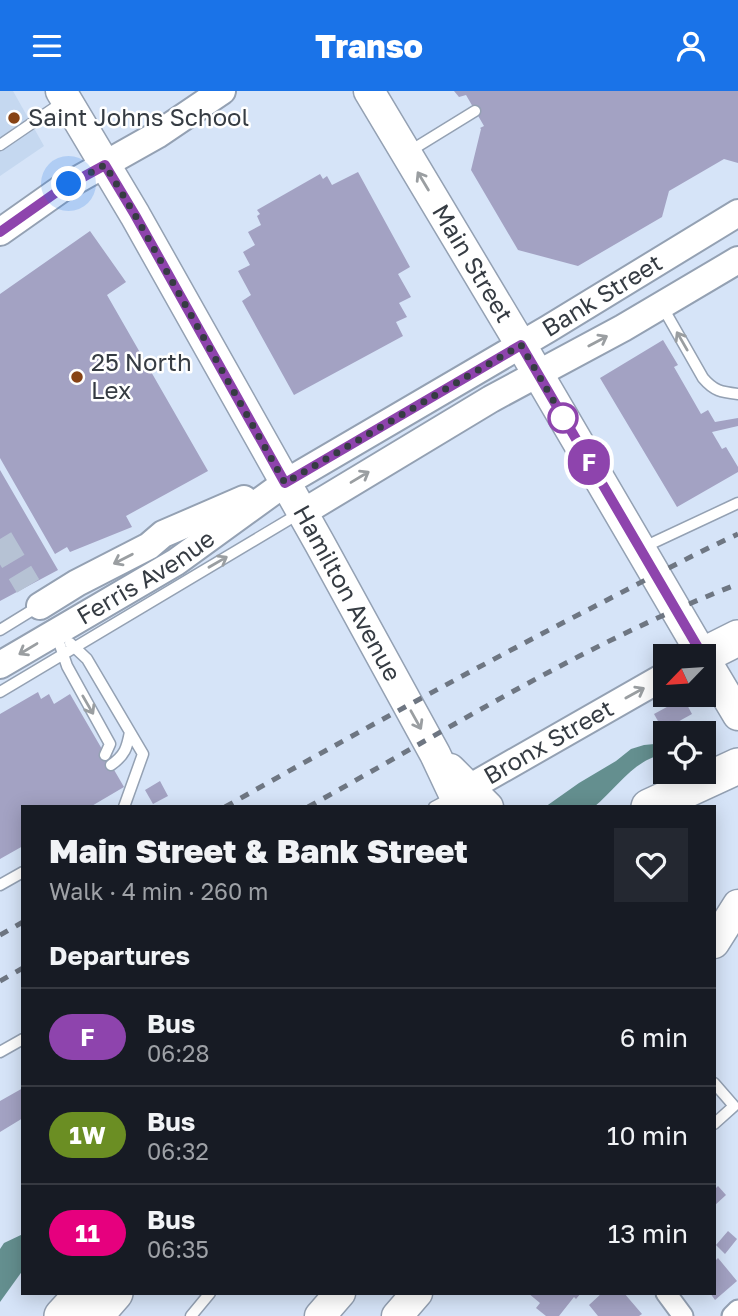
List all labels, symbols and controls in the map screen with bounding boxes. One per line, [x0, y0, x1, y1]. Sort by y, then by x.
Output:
icon: menu [28, 27, 66, 65]
text: Transo [315, 27, 423, 65]
icon: person [672, 27, 710, 65]
place label: Saint Johns School [28, 102, 249, 131]
marker: Saint Johns School [6, 110, 22, 126]
your location [51, 166, 86, 201]
one-way arrow [416, 172, 430, 192]
street label: Main Street [427, 198, 520, 327]
street label: Bank Street [536, 247, 667, 342]
one-way arrow [675, 332, 689, 352]
one-way arrow [587, 334, 607, 348]
place label: 25 North Lex [91, 347, 192, 404]
marker: 25 North Lex [69, 369, 85, 385]
unlabelled marker [548, 403, 578, 433]
line badge: F [566, 439, 612, 485]
text: F [582, 447, 596, 476]
one-way arrow [350, 470, 370, 484]
street label: Hamilton Avenue [288, 500, 408, 686]
street label: Ferris Avenue [71, 523, 220, 630]
one-way arrow [113, 553, 134, 567]
one-way arrow [207, 555, 228, 568]
one-way arrow [18, 642, 38, 656]
north arrow [653, 644, 716, 707]
map controls [653, 644, 716, 784]
one-way arrow [624, 686, 645, 699]
street label: Bronx Street [478, 693, 618, 790]
one-way arrow [81, 694, 95, 714]
one-way arrow [409, 709, 423, 729]
button: locate [653, 721, 716, 784]
button: heart [614, 828, 688, 902]
text: Main Street & Bank Street [49, 831, 468, 870]
text: Walk · 4 min · 260 m [49, 877, 268, 905]
text: Departures [49, 940, 190, 971]
text: Bus [147, 1008, 195, 1039]
text: F [80, 1022, 95, 1051]
text: 6 min [620, 1022, 688, 1053]
text: 06:28 [147, 1039, 209, 1067]
text: Bus [147, 1106, 195, 1137]
text: 1W [69, 1120, 106, 1149]
text: 10 min [607, 1120, 688, 1151]
text: 06:32 [147, 1137, 209, 1165]
text: Bus [147, 1204, 195, 1235]
text: 11 [75, 1218, 100, 1247]
text: 13 min [608, 1218, 688, 1249]
text: 06:35 [147, 1235, 209, 1263]

